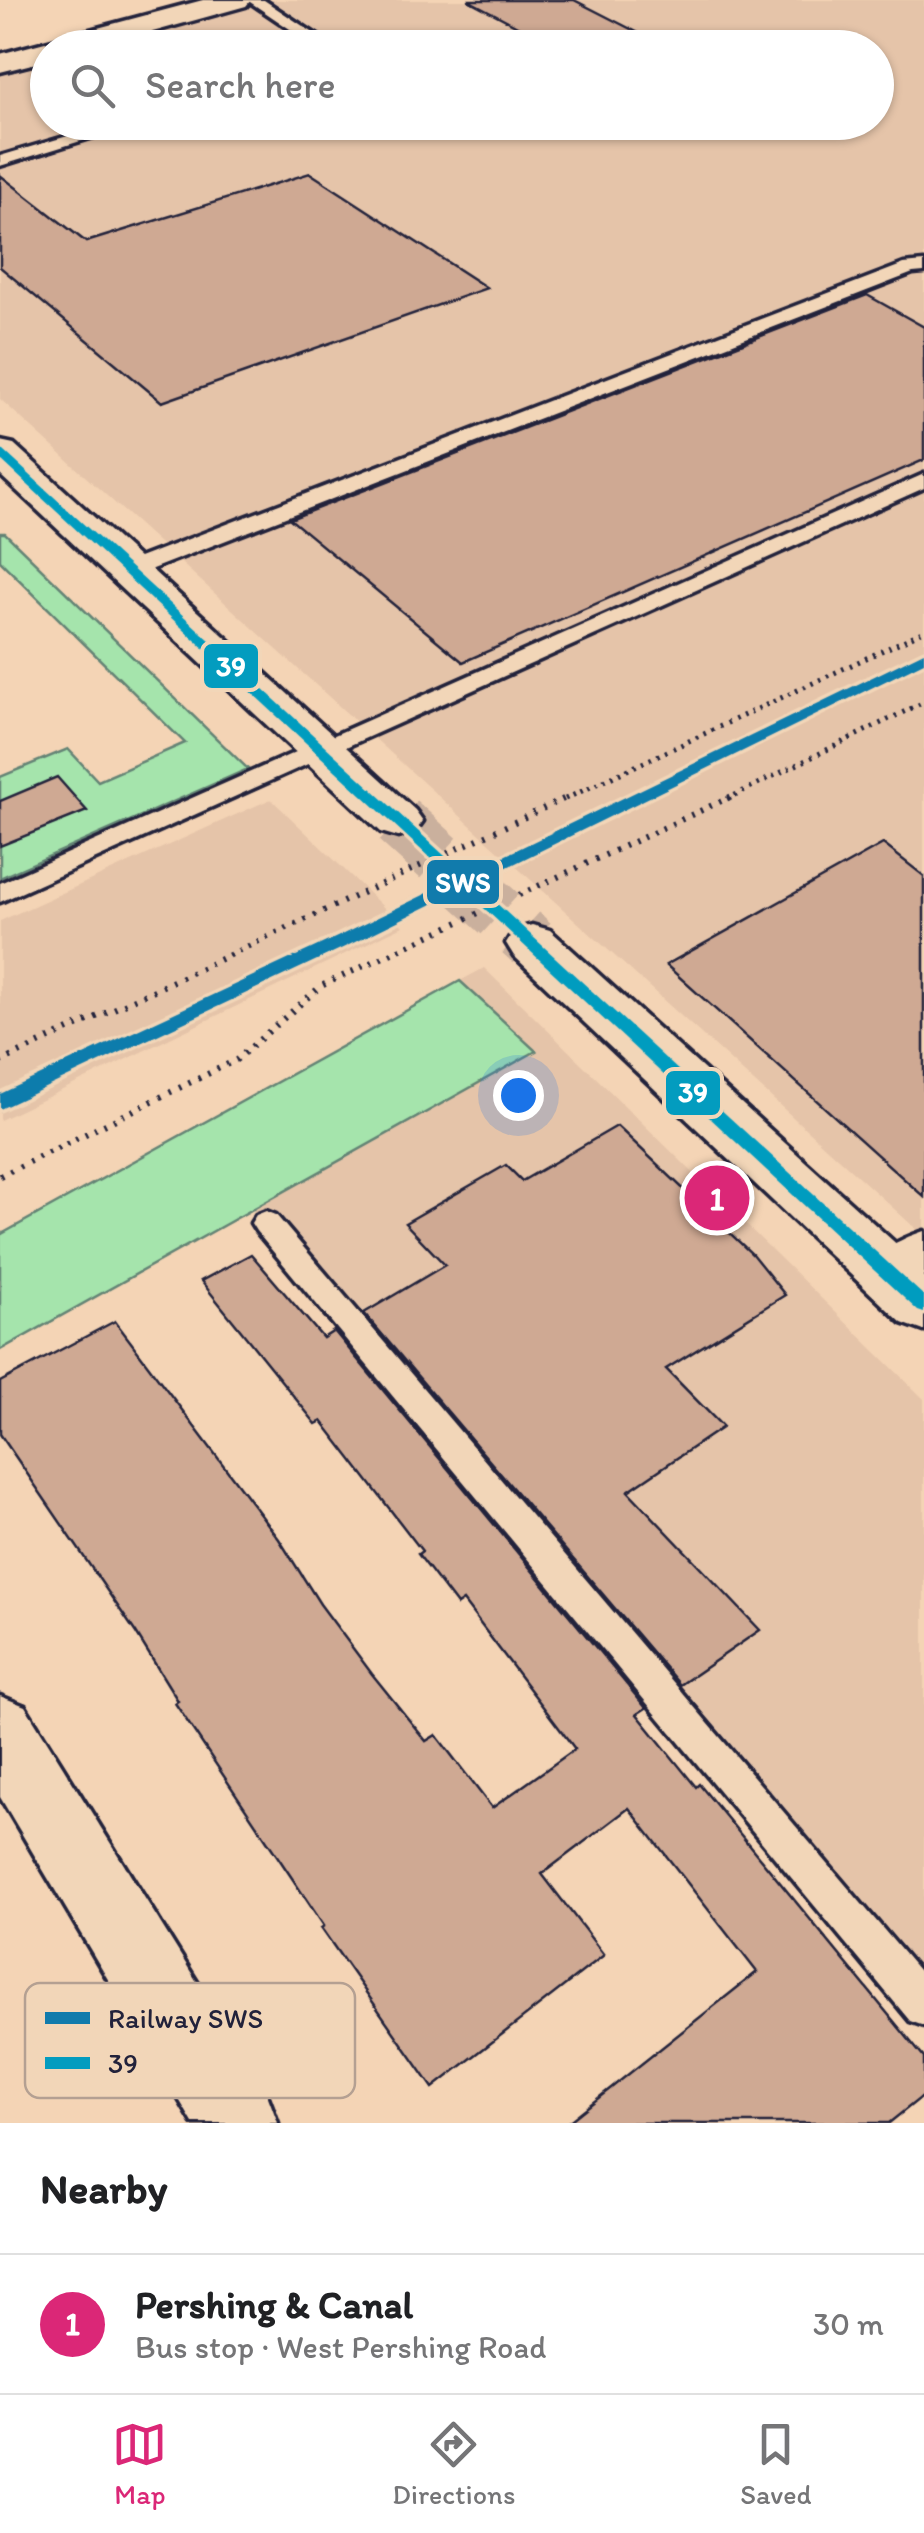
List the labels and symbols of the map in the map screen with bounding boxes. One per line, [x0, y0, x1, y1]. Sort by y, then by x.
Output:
line badge: 39 [202, 642, 260, 690]
text: 39 [216, 649, 246, 683]
line badge: SWS [425, 858, 501, 906]
text: SWS [435, 865, 491, 899]
line badge: 39 [664, 1069, 722, 1117]
your location [493, 1070, 544, 1121]
text: 39 [678, 1075, 708, 1109]
pin: 1 [684, 1160, 750, 1236]
legend [25, 1983, 355, 2098]
text: Railway SWS [108, 2001, 263, 2035]
text: 39 [108, 2046, 138, 2080]

